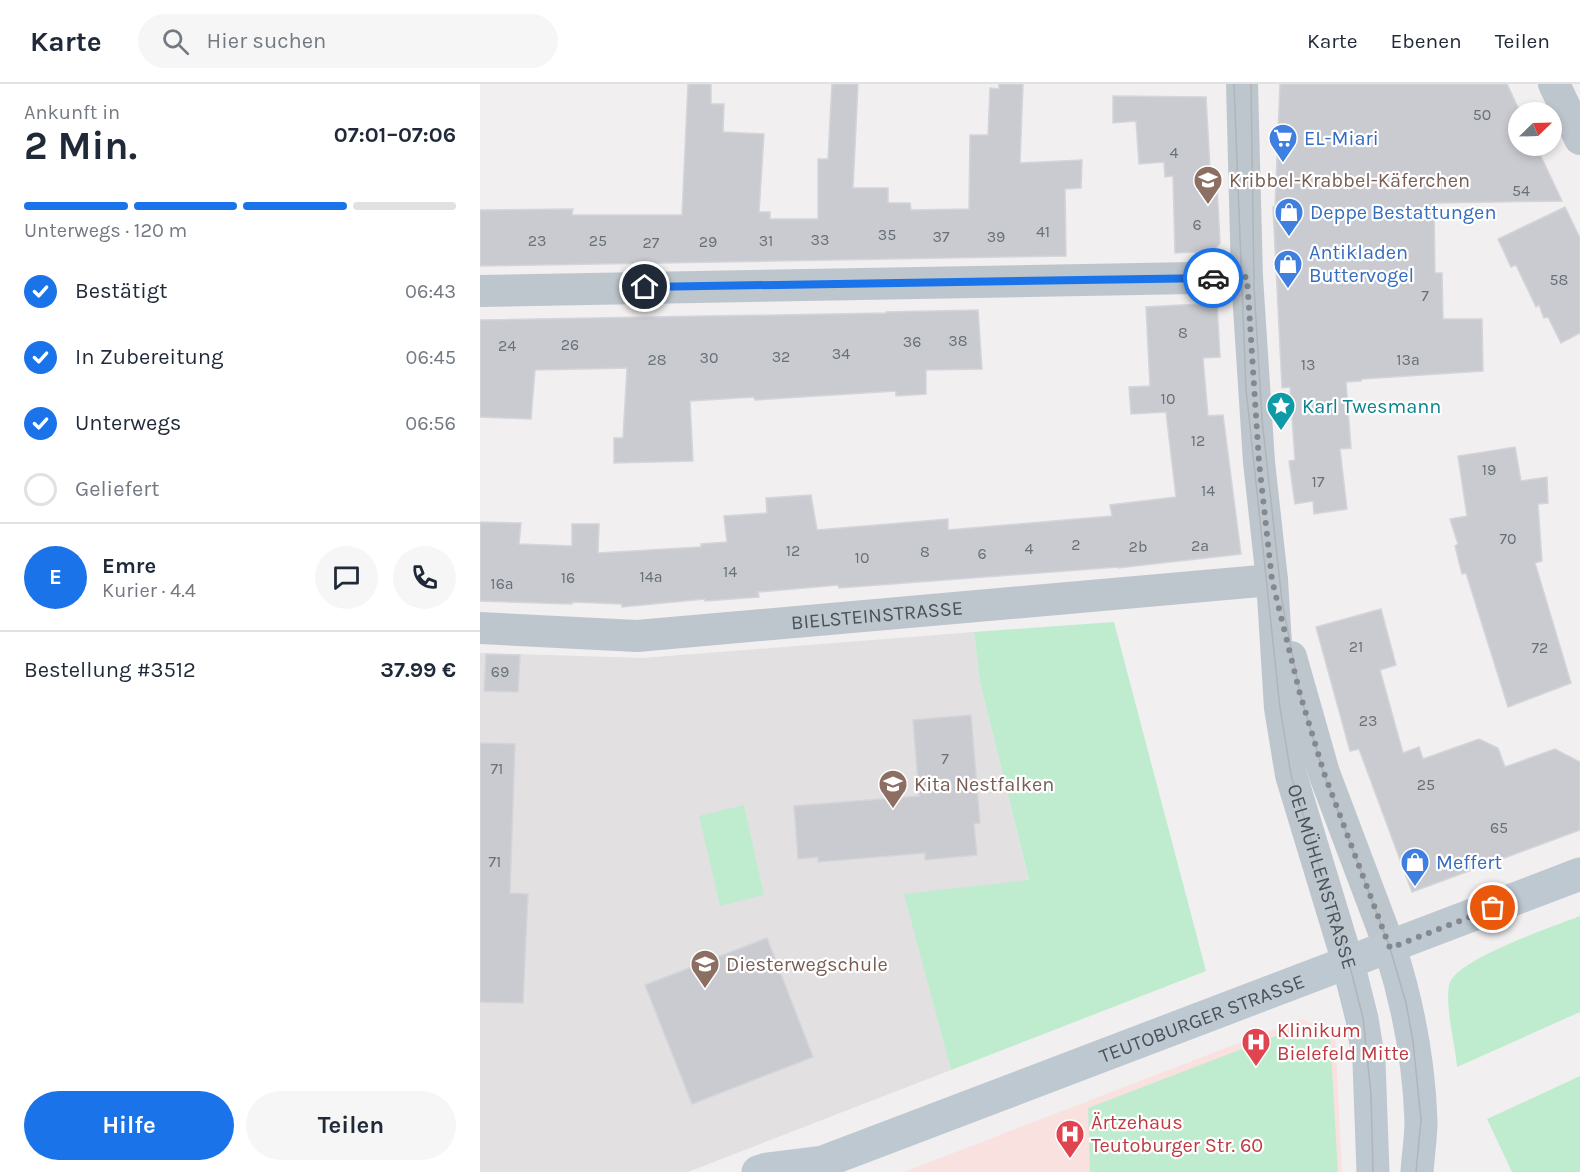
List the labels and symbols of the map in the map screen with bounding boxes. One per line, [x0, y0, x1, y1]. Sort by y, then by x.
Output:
north arrow [1508, 102, 1562, 156]
house number: 50 [1473, 105, 1491, 124]
supermarket icon: EL-Miari [1267, 122, 1299, 164]
place label: EL-Miari [1304, 127, 1379, 150]
house number: 4 [1170, 143, 1179, 162]
school or university icon: Kribbel-Krabbel-Käferchen [1192, 164, 1224, 206]
place label: Kribbel-Krabbel-Käferchen [1229, 169, 1470, 192]
house number: 54 [1512, 181, 1530, 200]
shop icon: Deppe Bestattungen [1273, 196, 1305, 238]
place label: Deppe Bestattungen [1310, 201, 1496, 224]
house number: 6 [1192, 215, 1202, 234]
house number: 41 [1036, 222, 1050, 241]
house number: 35 [878, 225, 896, 244]
house number: 37 [933, 227, 950, 246]
house number: 39 [987, 227, 1005, 246]
house number: 33 [811, 230, 829, 249]
house number: 23 [528, 231, 546, 250]
house number: 25 [589, 231, 607, 250]
house number: 31 [759, 231, 773, 250]
house number: 29 [699, 232, 717, 251]
house number: 27 [643, 233, 660, 252]
place label: Antikladen Buttervogel [1309, 241, 1414, 287]
courier [1183, 248, 1243, 308]
shop icon: Antikladen Buttervogel [1272, 248, 1304, 290]
pin [619, 261, 670, 312]
house number: 58 [1550, 270, 1568, 289]
house number: 7 [1421, 286, 1429, 305]
house number: 8 [1178, 323, 1188, 342]
house number: 38 [948, 331, 968, 350]
house number: 36 [903, 332, 921, 351]
house number: 26 [561, 335, 579, 354]
house number: 24 [498, 336, 516, 355]
house number: 34 [832, 344, 850, 363]
house number: 32 [772, 347, 790, 366]
house number: 30 [700, 348, 718, 367]
house number: 28 [647, 350, 667, 369]
house number: 13a [1396, 350, 1420, 369]
house number: 13 [1301, 355, 1315, 374]
house number: 10 [1161, 389, 1175, 408]
place icon: Karl Twesmann [1265, 390, 1297, 432]
place label: Karl Twesmann [1302, 395, 1441, 418]
house number: 12 [1191, 431, 1205, 450]
house number: 19 [1482, 460, 1496, 479]
house number: 17 [1312, 472, 1325, 491]
house number: 14 [1201, 481, 1215, 500]
house number: 70 [1499, 529, 1517, 548]
house number: 2 [1071, 535, 1081, 554]
house number: 2a [1191, 536, 1209, 555]
house number: 2b [1129, 537, 1147, 556]
house number: 4 [1025, 539, 1034, 558]
house number: 12 [786, 541, 800, 560]
house number: 8 [920, 542, 930, 561]
house number: 6 [977, 544, 987, 563]
house number: 10 [855, 548, 869, 567]
house number: 14 [723, 562, 737, 581]
house number: 14a [639, 567, 663, 586]
house number: 16 [561, 568, 575, 587]
house number: 16a [490, 574, 514, 593]
street label: BIELSTEINSTRASSE [790, 596, 964, 634]
house number: 21 [1349, 637, 1363, 656]
house number: 72 [1532, 638, 1548, 657]
house number: 69 [491, 662, 509, 681]
house number: 23 [1359, 711, 1377, 730]
house number: 7 [941, 749, 949, 768]
house number: 71 [491, 759, 503, 778]
school or university icon: Kita Nestfalken [877, 768, 909, 810]
place label: Kita Nestfalken [914, 773, 1054, 796]
house number: 25 [1417, 775, 1435, 794]
street label: OELMÜHLENSTRASSE [1283, 781, 1362, 972]
house number: 65 [1490, 818, 1508, 837]
shop icon: Meffert [1399, 846, 1431, 888]
place label: Meffert [1436, 851, 1502, 874]
house number: 71 [489, 852, 501, 871]
pin [1467, 882, 1518, 933]
school or university icon: Diesterwegschule [689, 948, 721, 990]
place label: Diesterwegschule [726, 953, 888, 976]
street label: TEUTOBURGER STRASSE [1096, 969, 1308, 1068]
place label: Klinikum Bielefeld Mitte [1277, 1019, 1409, 1065]
hospital icon: Klinikum Bielefeld Mitte [1240, 1026, 1272, 1068]
place label: Ärtzehaus Teutoburger Str. 60 [1091, 1111, 1263, 1157]
hospital icon: Ärtzehaus Teutoburger Str. 60 [1054, 1118, 1086, 1160]

